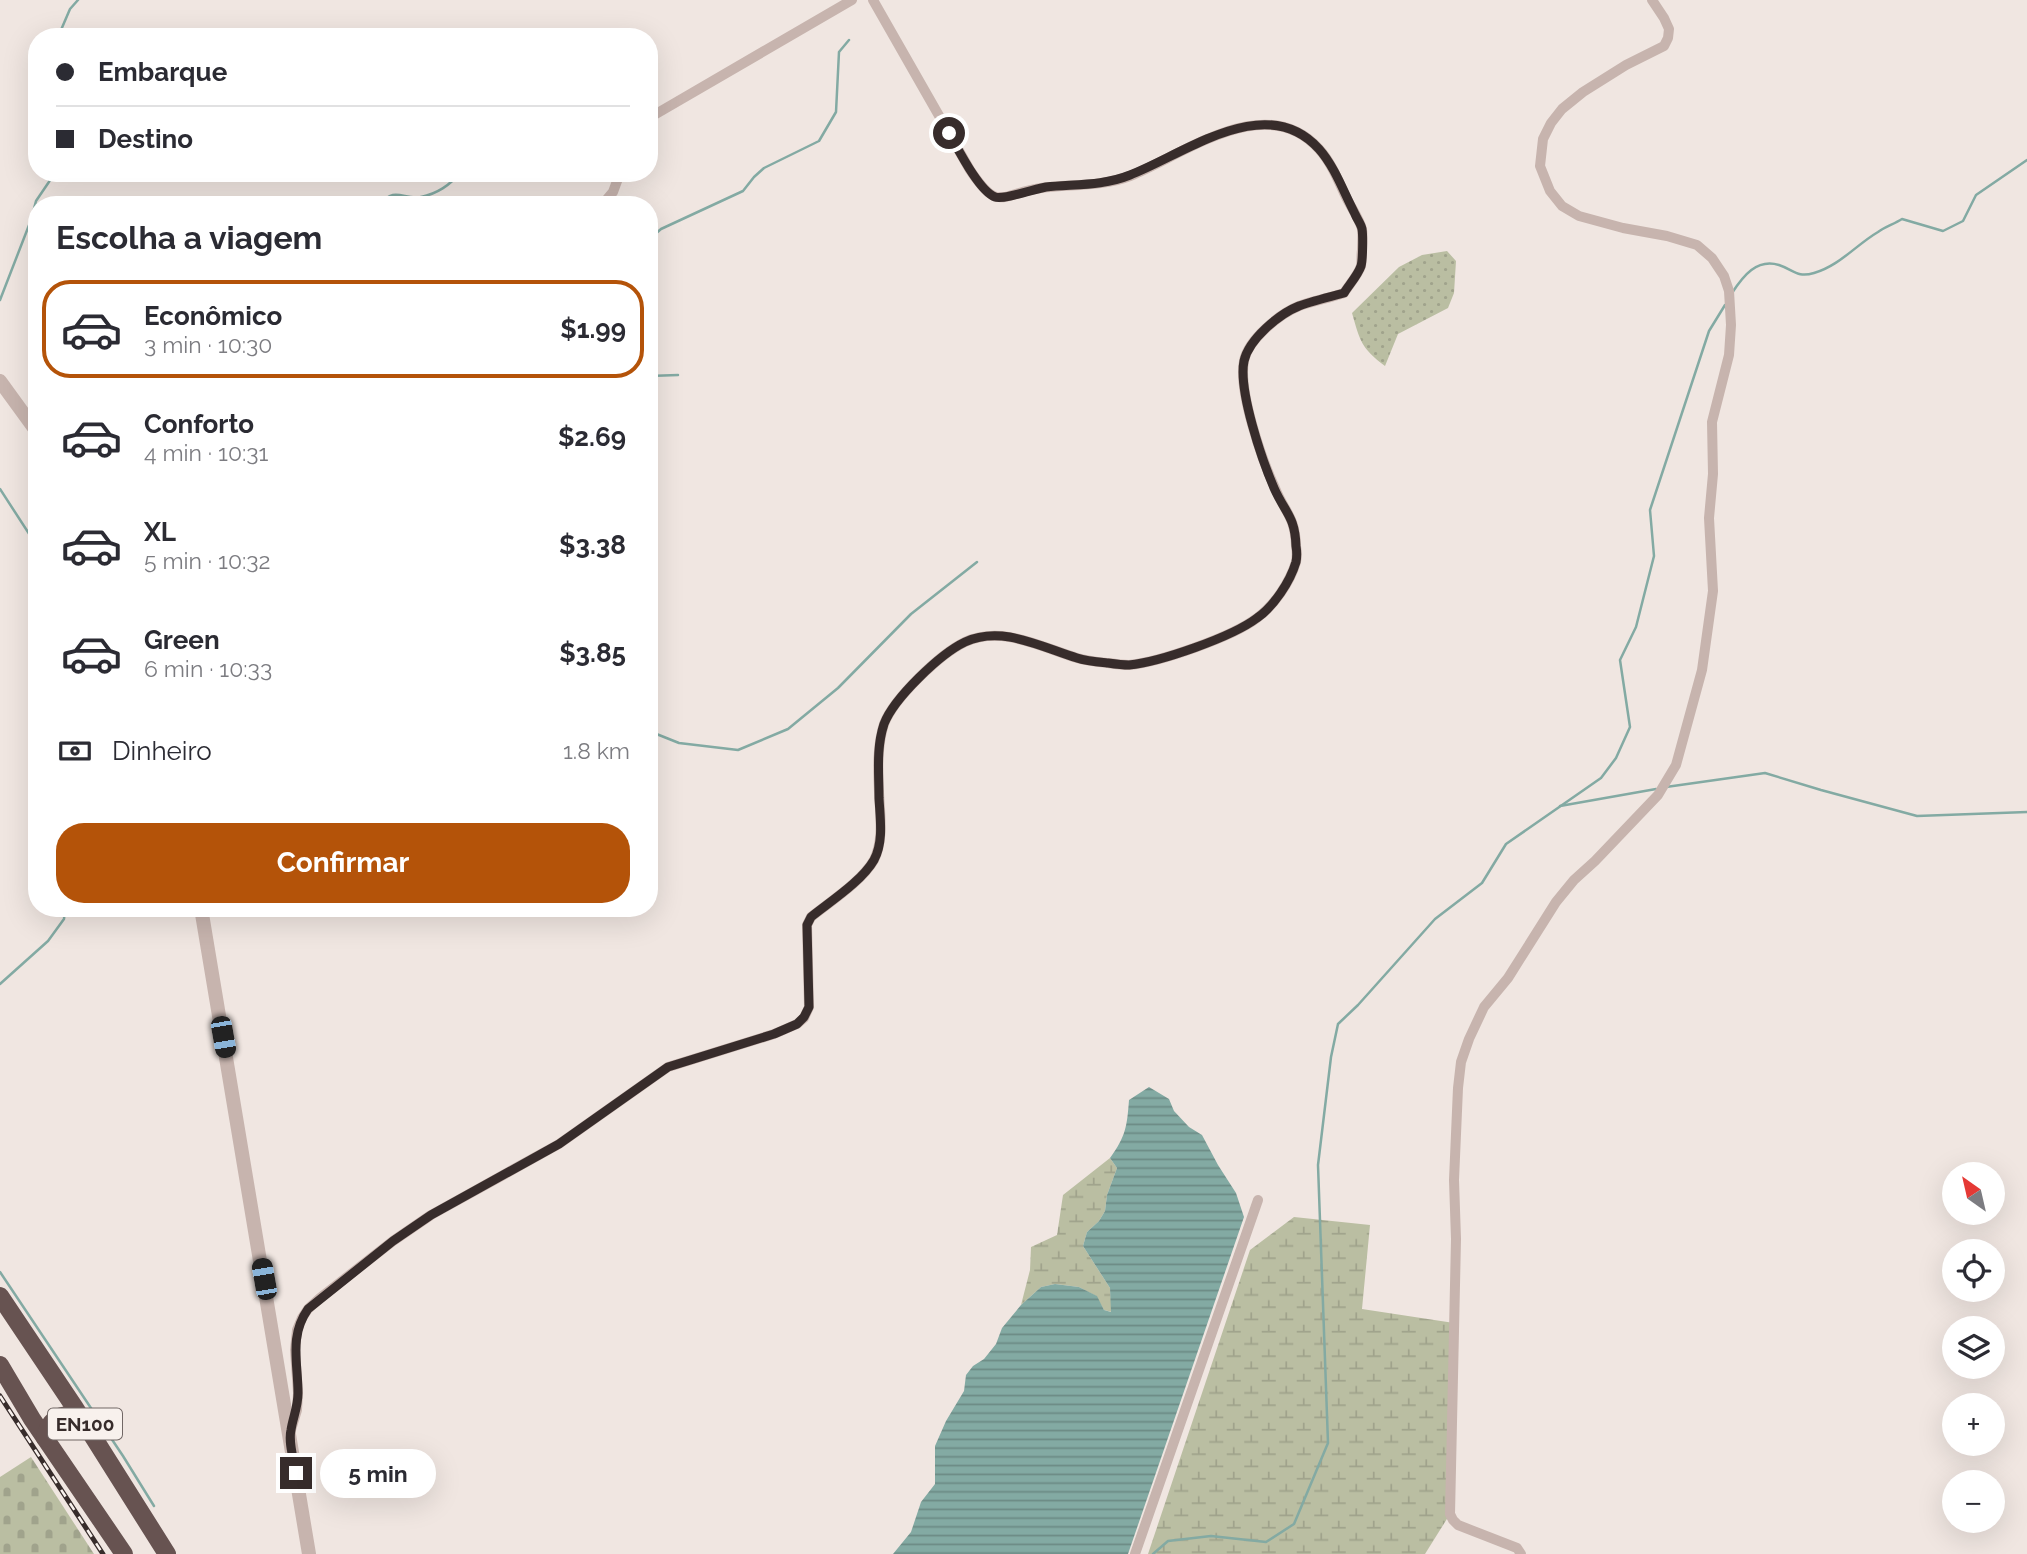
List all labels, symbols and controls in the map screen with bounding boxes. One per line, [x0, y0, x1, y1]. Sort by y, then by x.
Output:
text: Embarque [98, 57, 227, 87]
route start [933, 117, 965, 149]
text: Destino [98, 124, 193, 154]
text: Escolha a viagem [56, 219, 322, 256]
icon: car [60, 298, 123, 361]
text: Econômico [144, 301, 282, 331]
text: $1.99 [560, 314, 626, 344]
text: 3 min · 10:30 [144, 331, 272, 358]
icon: car [60, 406, 123, 469]
text: Conforto [144, 409, 254, 439]
text: $2.69 [558, 422, 626, 452]
text: 4 min · 10:31 [144, 439, 268, 466]
icon: car [60, 514, 123, 577]
text: XL [144, 517, 176, 547]
text: $3.38 [559, 530, 626, 560]
text: 5 min · 10:32 [144, 547, 271, 574]
icon: car [60, 622, 123, 685]
text: Green [144, 625, 220, 655]
text: $3.85 [559, 638, 626, 668]
text: 6 min · 10:33 [144, 655, 272, 682]
icon: cash [56, 732, 94, 770]
text: Dinheiro [112, 736, 212, 766]
text: 1.8 km [563, 737, 630, 764]
button: Confirmar [56, 823, 630, 903]
car [210, 1014, 237, 1060]
north arrow [1942, 1162, 2006, 1225]
map controls [1942, 1162, 2005, 1533]
button: locate [1942, 1239, 2005, 1302]
car [251, 1256, 278, 1302]
button: layers [1942, 1316, 2005, 1379]
button: + [1942, 1393, 2005, 1456]
road number: EN100 [48, 1408, 122, 1440]
callout: 5 min [320, 1448, 436, 1498]
route end [280, 1457, 312, 1489]
text: 5 min [348, 1460, 408, 1487]
button: − [1942, 1470, 2005, 1533]

